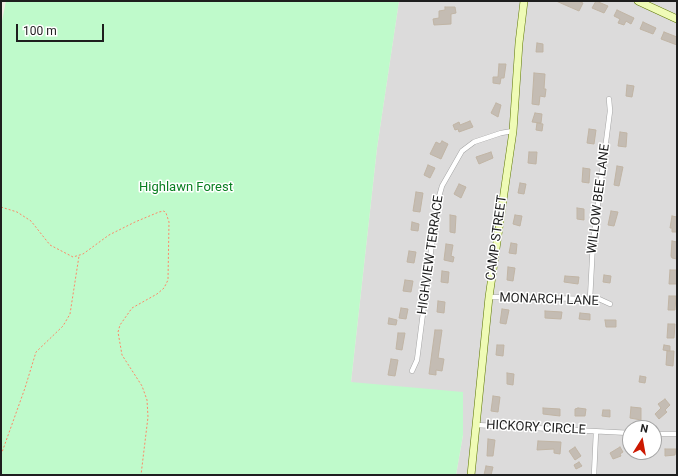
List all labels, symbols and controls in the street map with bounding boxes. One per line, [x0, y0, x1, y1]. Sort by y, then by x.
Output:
scale bar [18, 16, 106, 42]
text: 100 m [23, 24, 57, 38]
street label: WILLOW BEE LANE [585, 143, 613, 255]
park label: Highlawn Forest [139, 180, 233, 196]
street label: HIGHVIEW TERRACE [415, 194, 447, 316]
street label: CAMP STREET [483, 194, 511, 282]
street label: MONARCH LANE [499, 290, 599, 310]
street label: HICKORY CIRCLE [486, 418, 586, 438]
north arrow [622, 420, 662, 460]
text: N [639, 422, 649, 436]

